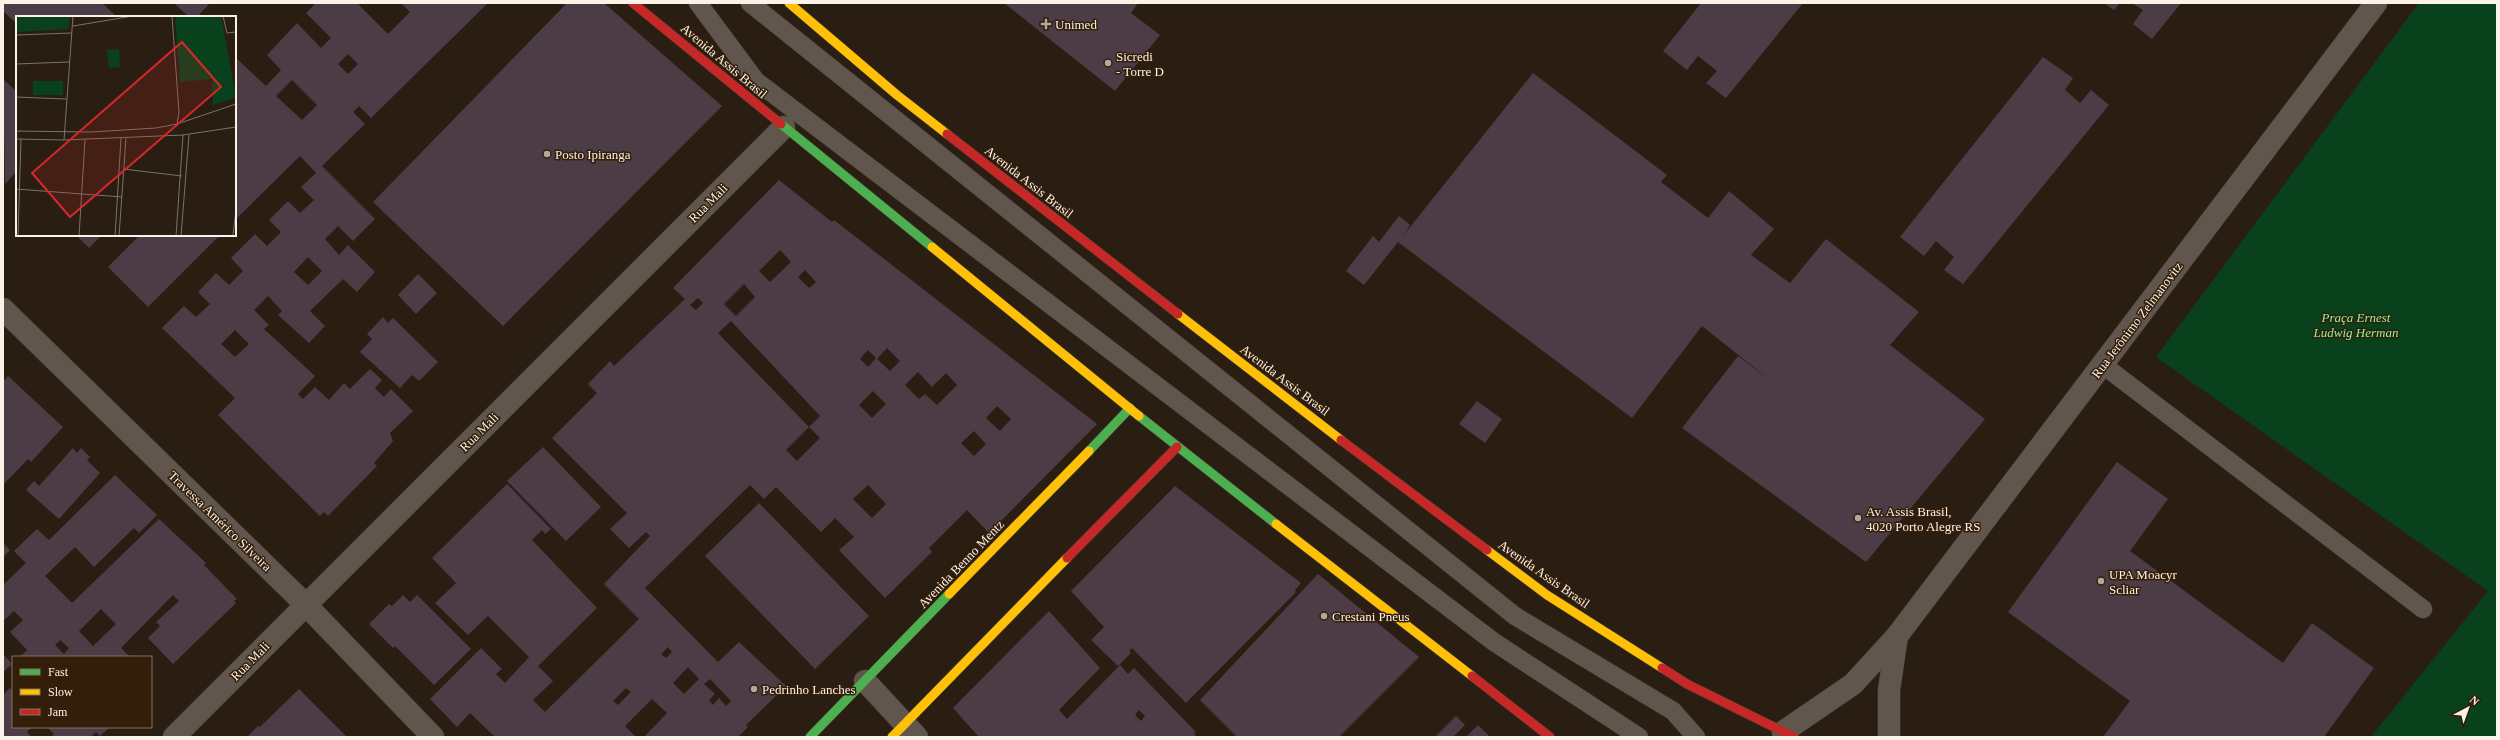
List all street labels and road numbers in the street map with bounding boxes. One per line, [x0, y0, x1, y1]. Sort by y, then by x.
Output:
street label: Avenida Assis Brasil [678, 21, 771, 102]
street label: Avenida Assis Brasil [982, 143, 1077, 221]
street label: Rua Mali [685, 180, 731, 226]
street label: Rua Jerônimo Zelmanovitz [2088, 259, 2186, 381]
street label: Avenida Assis Brasil [1237, 341, 1333, 419]
street label: Rua Mali [456, 409, 502, 455]
street label: Travessa Américo Silveira [165, 468, 275, 574]
street label: Avenida Benno Mentz [915, 517, 1007, 611]
street label: Avenida Assis Brasil [1495, 537, 1593, 611]
street label: Rua Mali [227, 638, 273, 684]

